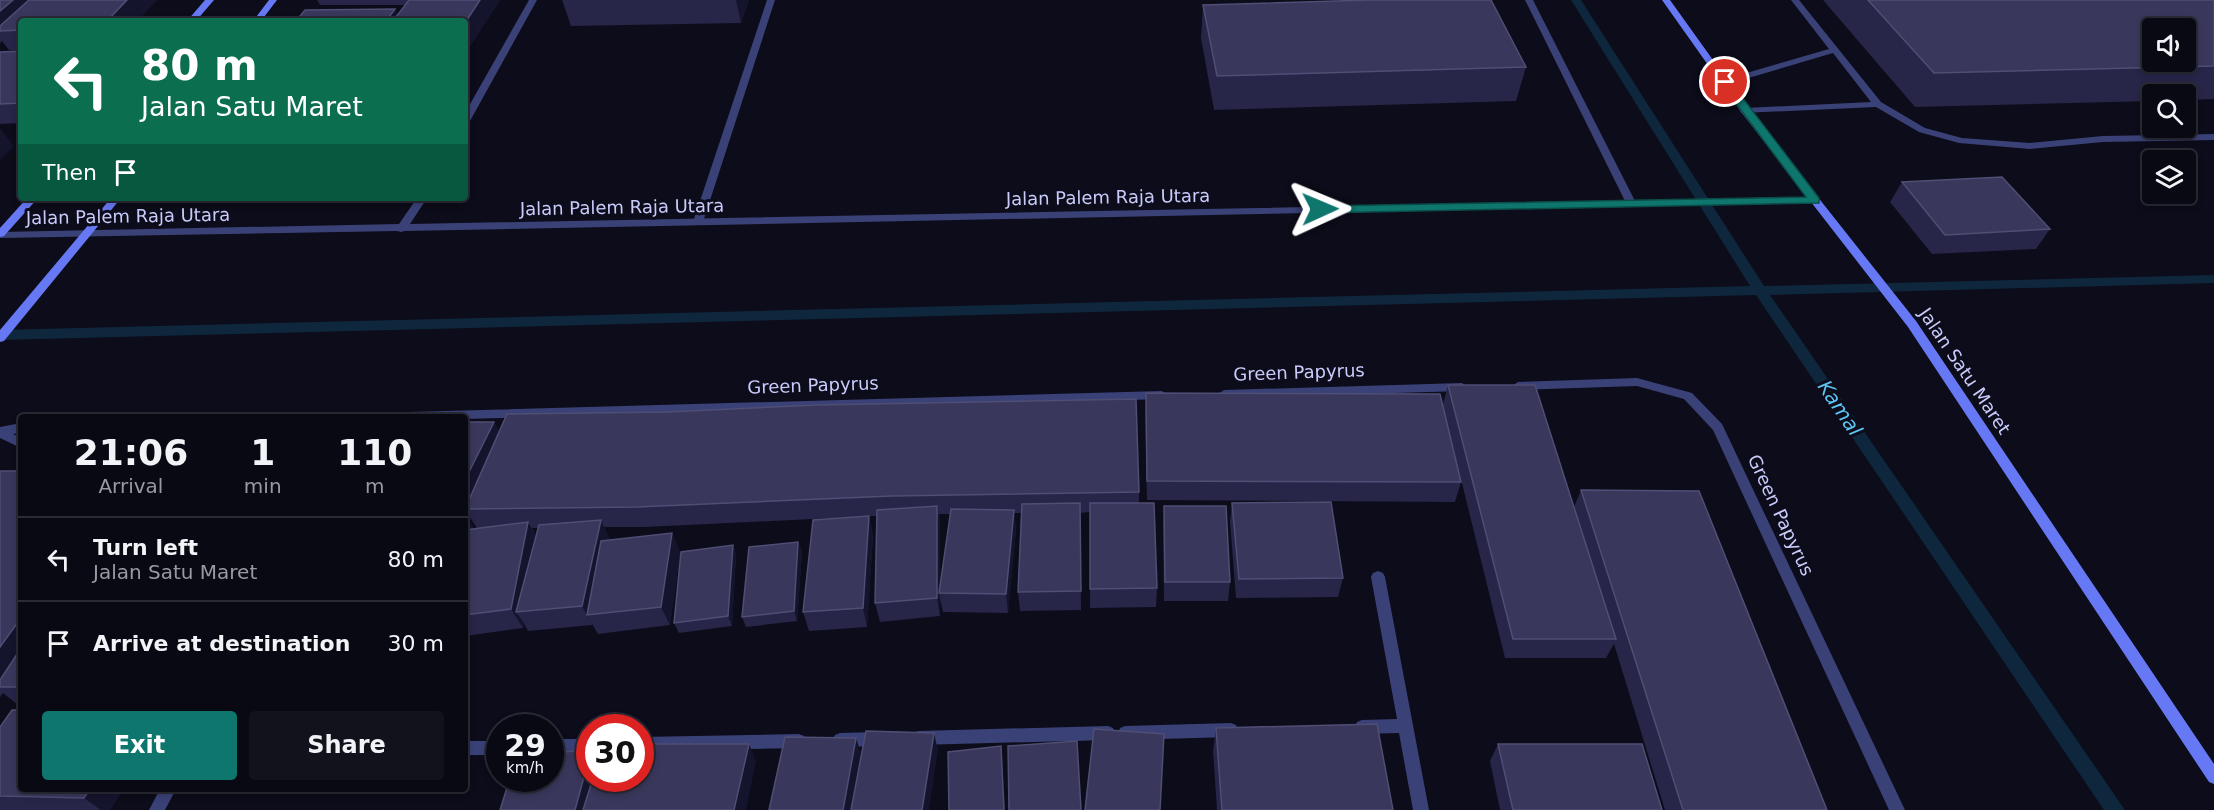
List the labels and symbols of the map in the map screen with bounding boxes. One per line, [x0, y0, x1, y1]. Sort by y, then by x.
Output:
pin [1699, 56, 1750, 107]
position arrow [1288, 177, 1352, 241]
street label: Jalan Palem Raja Utara [1005, 185, 1210, 209]
street label: Jalan Palem Raja Utara [519, 195, 724, 219]
street label: Jalan Palem Raja Utara [25, 204, 230, 228]
street label: Jalan Satu Maret [1914, 303, 2015, 438]
street label: Green Papyrus [1233, 359, 1365, 385]
street label: Green Papyrus [747, 372, 879, 398]
water label: Kamal [1813, 376, 1868, 441]
street label: Green Papyrus [1744, 451, 1818, 579]
speed limit sign: 30 [576, 714, 654, 792]

